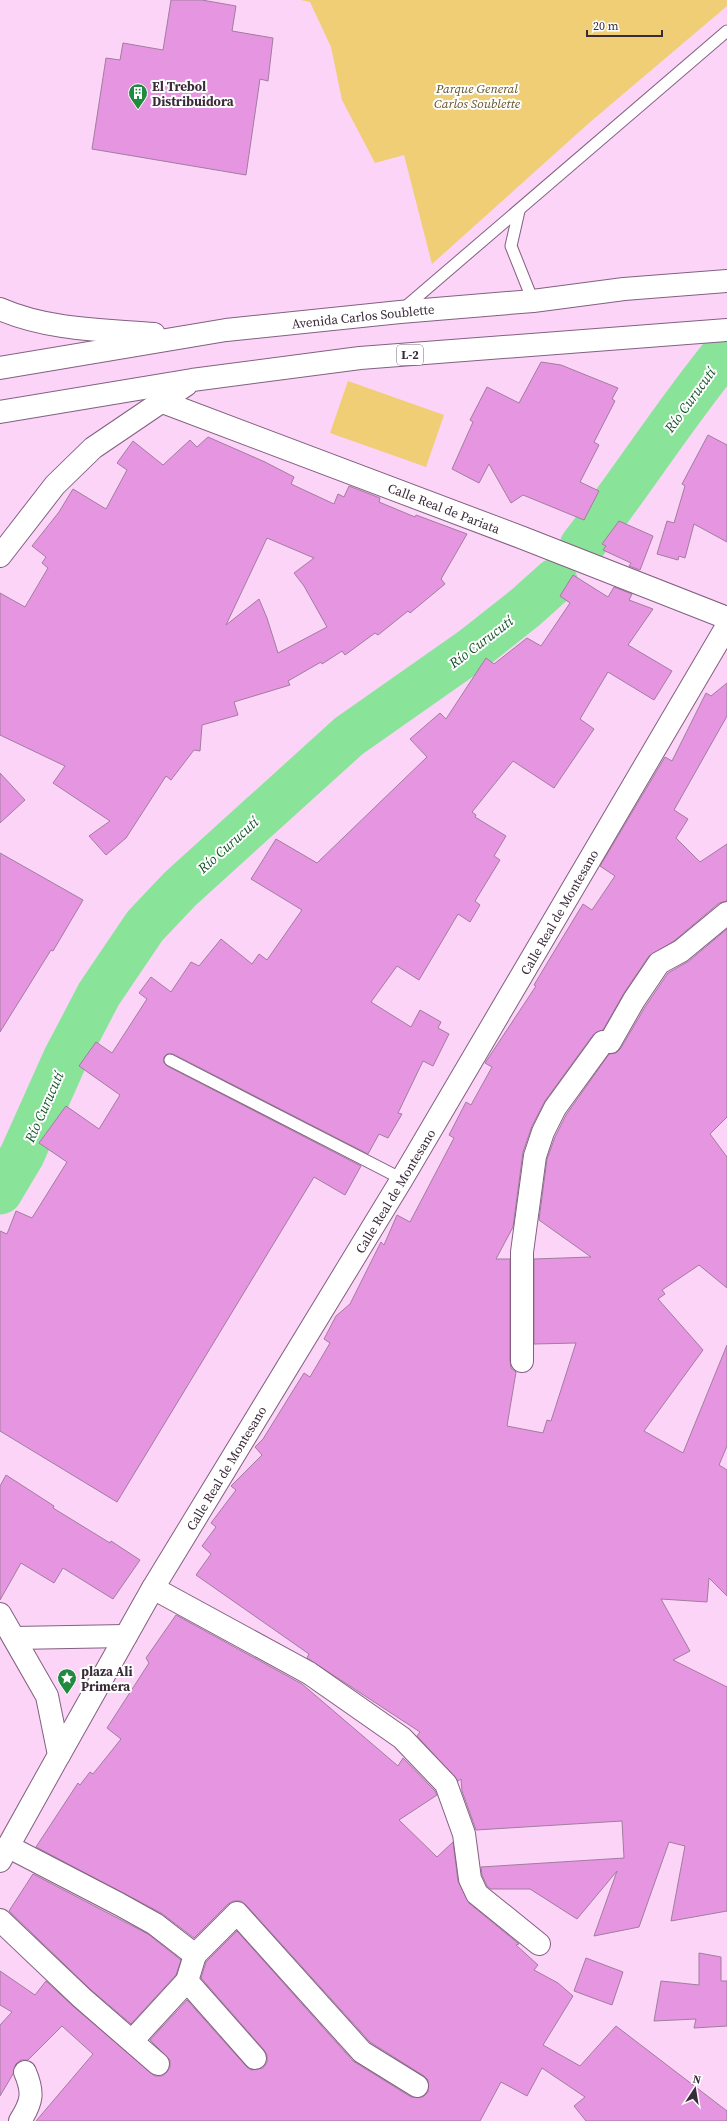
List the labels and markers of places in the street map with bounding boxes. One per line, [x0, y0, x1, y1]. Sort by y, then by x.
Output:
place label: El Trebol Distribuidora [152, 78, 234, 110]
building icon: El Trebol Distribuidora [127, 82, 149, 110]
place label: plaza Ali Primera [81, 1663, 133, 1695]
place icon: plaza Ali Primera [56, 1667, 78, 1695]

